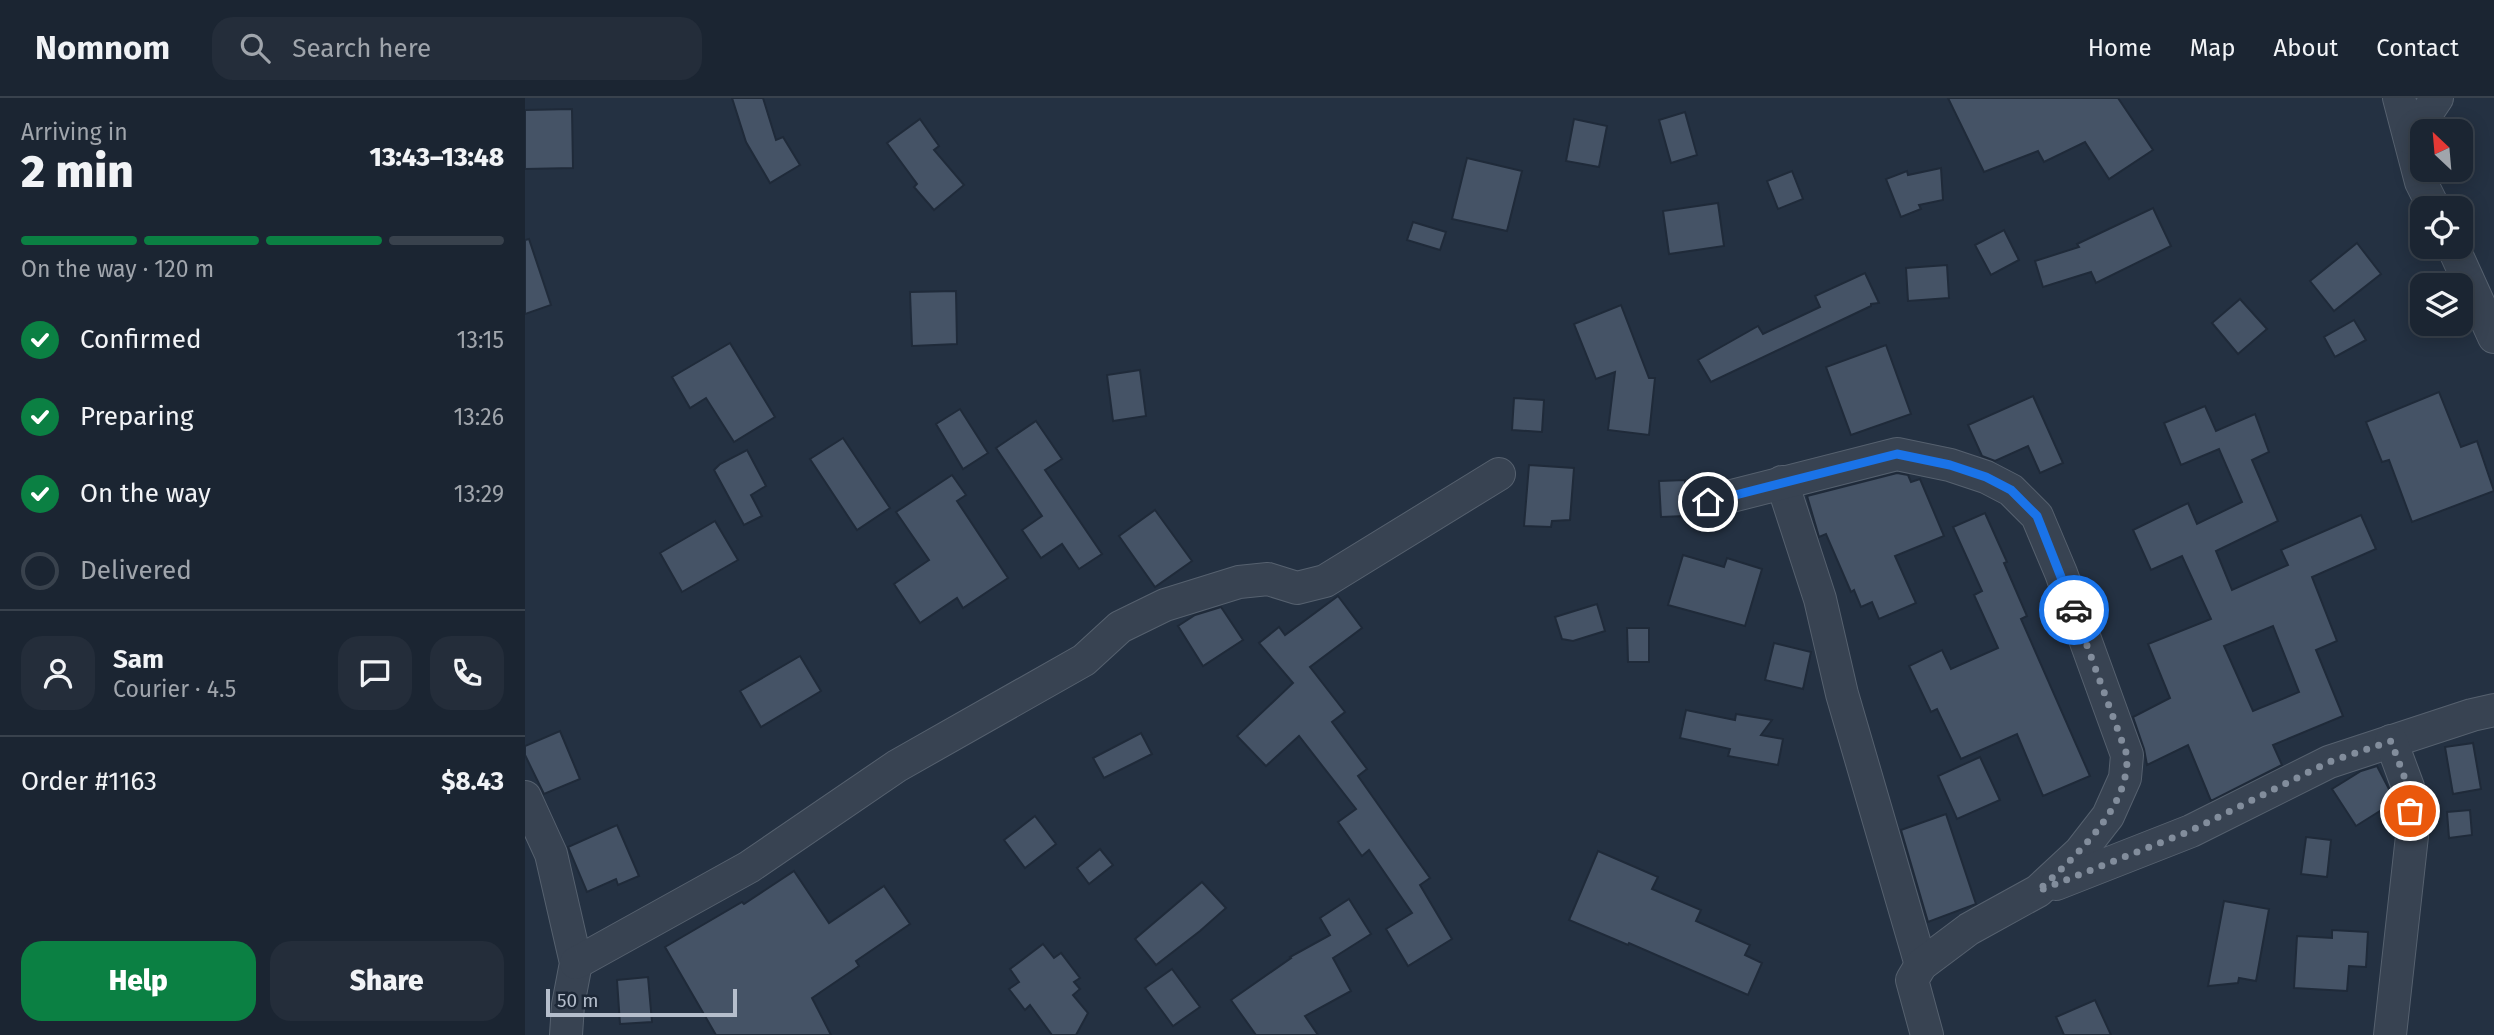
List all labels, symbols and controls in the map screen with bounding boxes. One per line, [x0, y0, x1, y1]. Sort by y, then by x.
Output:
search box [212, 17, 702, 80]
text: Nomnom [35, 28, 170, 68]
icon: search [236, 29, 274, 67]
text: Search here [292, 33, 431, 64]
text: Home [2088, 34, 2152, 62]
text: Map [2190, 34, 2236, 62]
text: About [2274, 34, 2338, 62]
text: Contact [2376, 34, 2459, 62]
text: Arriving in [21, 118, 128, 146]
north arrow [2410, 119, 2473, 182]
map controls [2410, 119, 2473, 336]
text: 13:43–13:48 [370, 142, 504, 173]
text: 2 min [21, 144, 134, 199]
button: locate [2410, 196, 2473, 259]
text: On the way · 120 m [21, 255, 214, 283]
button: layers [2410, 273, 2473, 336]
icon: check [21, 321, 59, 359]
text: Confirmed [80, 324, 201, 355]
text: 13:15 [456, 326, 504, 354]
icon: check [21, 398, 59, 436]
text: Preparing [80, 401, 193, 432]
text: 13:26 [453, 403, 504, 431]
pin [1678, 472, 1738, 532]
icon: check [21, 475, 59, 513]
text: On the way [80, 478, 211, 509]
text: 13:29 [454, 480, 504, 508]
icon: home [1689, 483, 1727, 521]
text: Delivered [80, 555, 192, 586]
courier [2039, 575, 2109, 645]
icon: car [2055, 591, 2093, 629]
button: person [21, 636, 95, 710]
button: chat [338, 636, 412, 710]
button: phone [430, 636, 504, 710]
text: Sam [113, 644, 164, 675]
text: Courier · 4.5 [113, 675, 236, 703]
text: Order #1163 [21, 766, 157, 797]
text: $8.43 [441, 766, 504, 797]
pin [2380, 781, 2440, 841]
icon: bag [2391, 792, 2429, 830]
button: Help [21, 941, 256, 1021]
button: Share [270, 941, 504, 1021]
scale bar [546, 986, 737, 1018]
text: 50 m [557, 989, 598, 1012]

